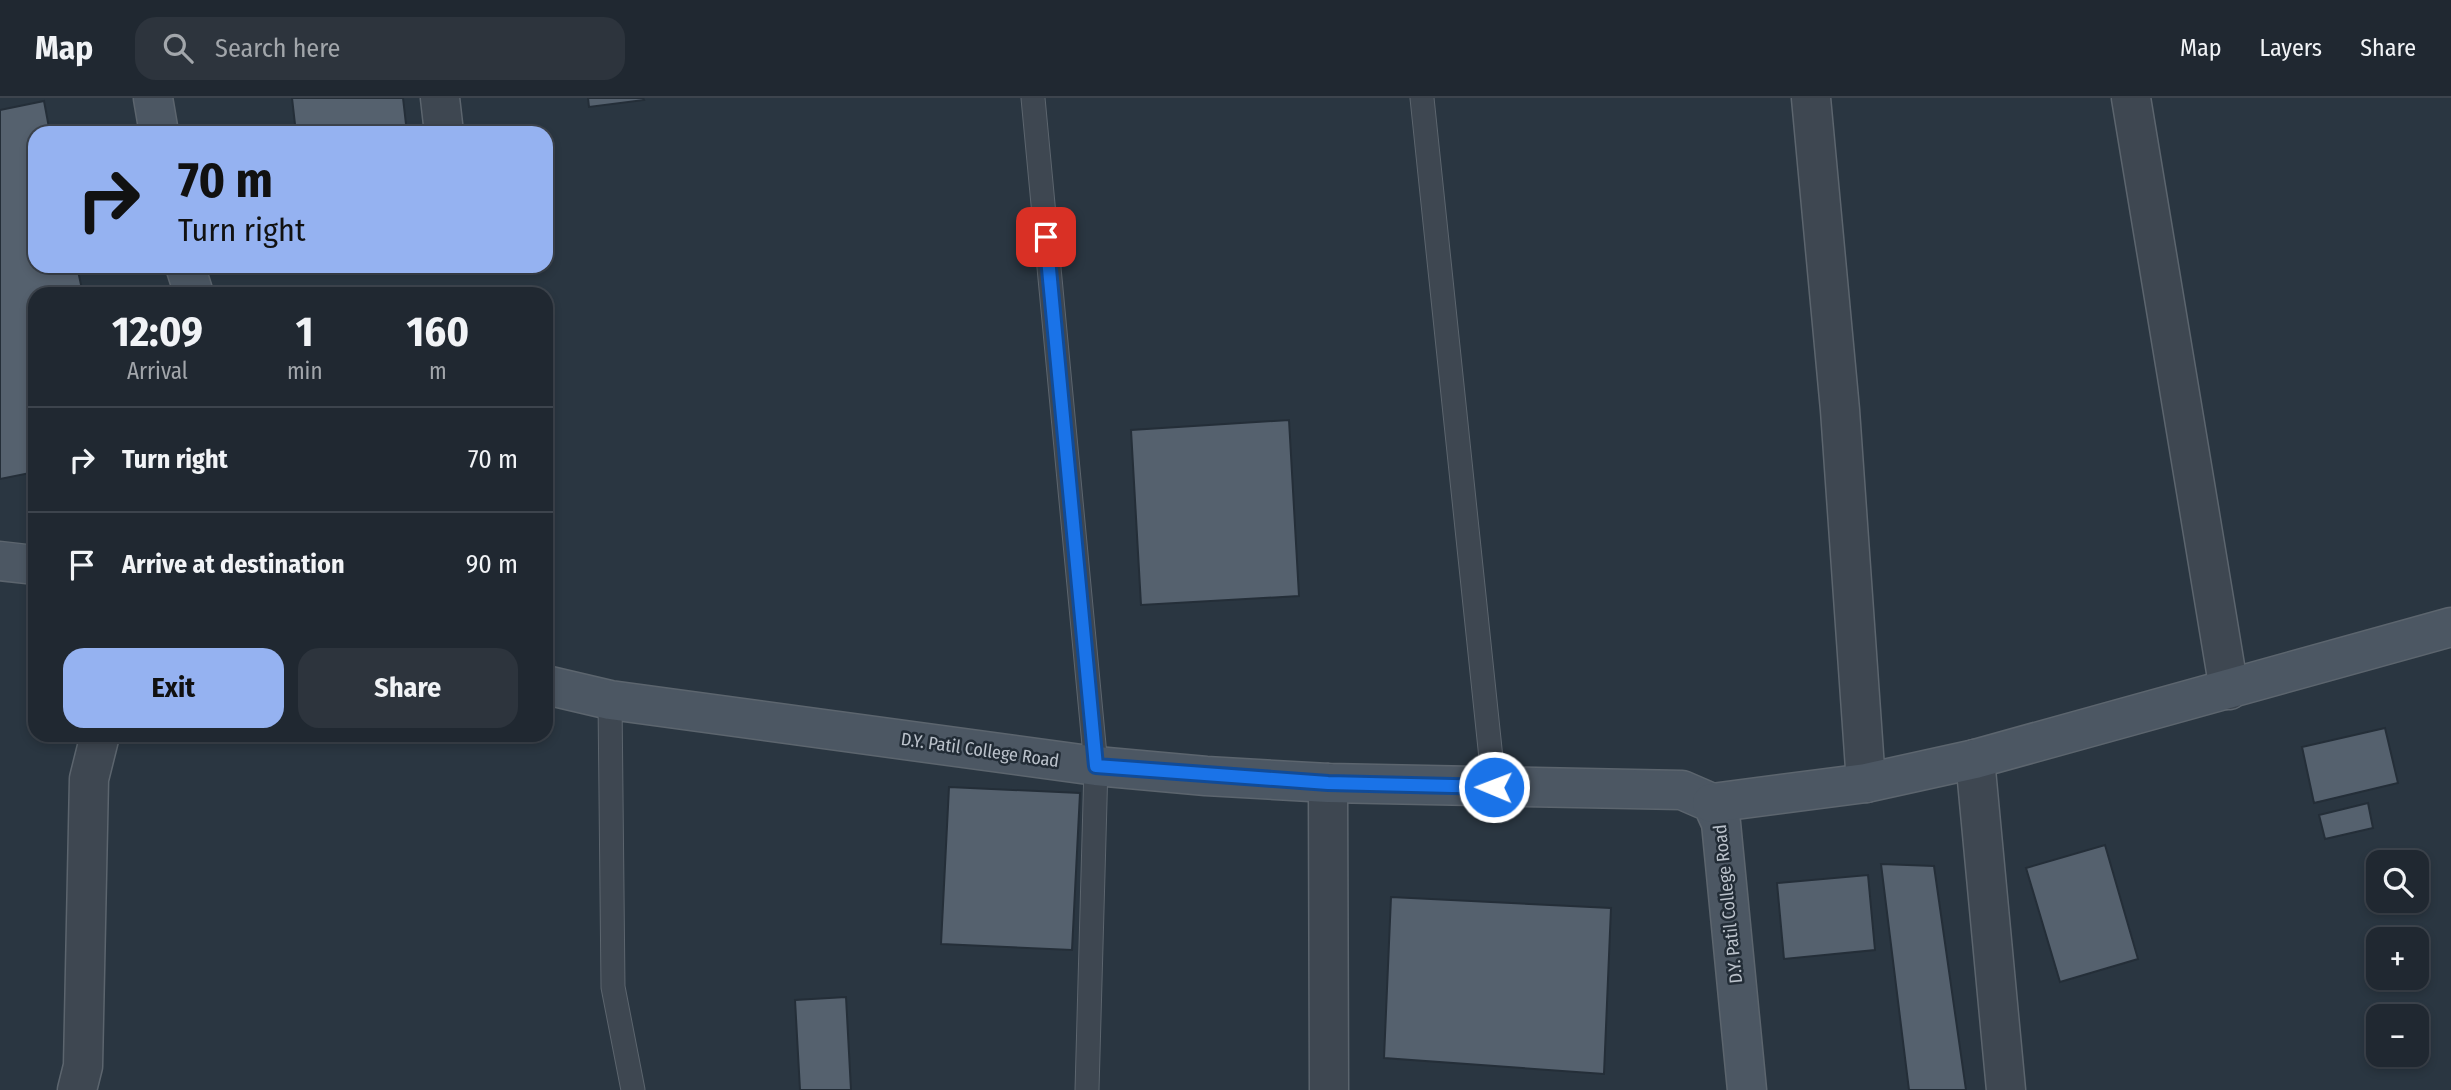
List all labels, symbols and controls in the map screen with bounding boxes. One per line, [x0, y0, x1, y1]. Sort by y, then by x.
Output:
search box [135, 17, 625, 80]
text: Map [35, 28, 93, 68]
icon: search [159, 29, 197, 67]
text: Search here [215, 33, 340, 64]
text: Map [2180, 34, 2222, 62]
text: Layers [2260, 34, 2322, 62]
text: Share [2360, 34, 2416, 62]
text: 70 m [178, 151, 273, 210]
icon: right [63, 154, 154, 245]
pin [1016, 207, 1076, 267]
text: Turn right [178, 211, 305, 249]
icon: arrive [1027, 218, 1065, 256]
text: 12:09 [112, 307, 203, 357]
text: 1 [296, 307, 314, 357]
text: 160 [406, 307, 469, 357]
text: Arrival [127, 357, 188, 385]
text: min [287, 357, 323, 385]
text: m [429, 357, 447, 385]
icon: right [63, 441, 101, 479]
text: Turn right [122, 444, 228, 475]
text: 70 m [468, 444, 518, 475]
icon: arrive [63, 546, 101, 584]
text: Arrive at destination [122, 549, 345, 580]
text: 90 m [466, 549, 518, 580]
button: Exit [63, 648, 284, 728]
button: Share [298, 648, 518, 728]
street label: D.Y. Patil College Road [899, 728, 1061, 772]
position arrow [1457, 750, 1531, 824]
street label: D.Y. Patil College Road [1709, 823, 1747, 985]
map controls [2366, 850, 2429, 1067]
button: search [2366, 850, 2429, 913]
button: + [2366, 927, 2429, 990]
button: − [2366, 1004, 2429, 1067]

